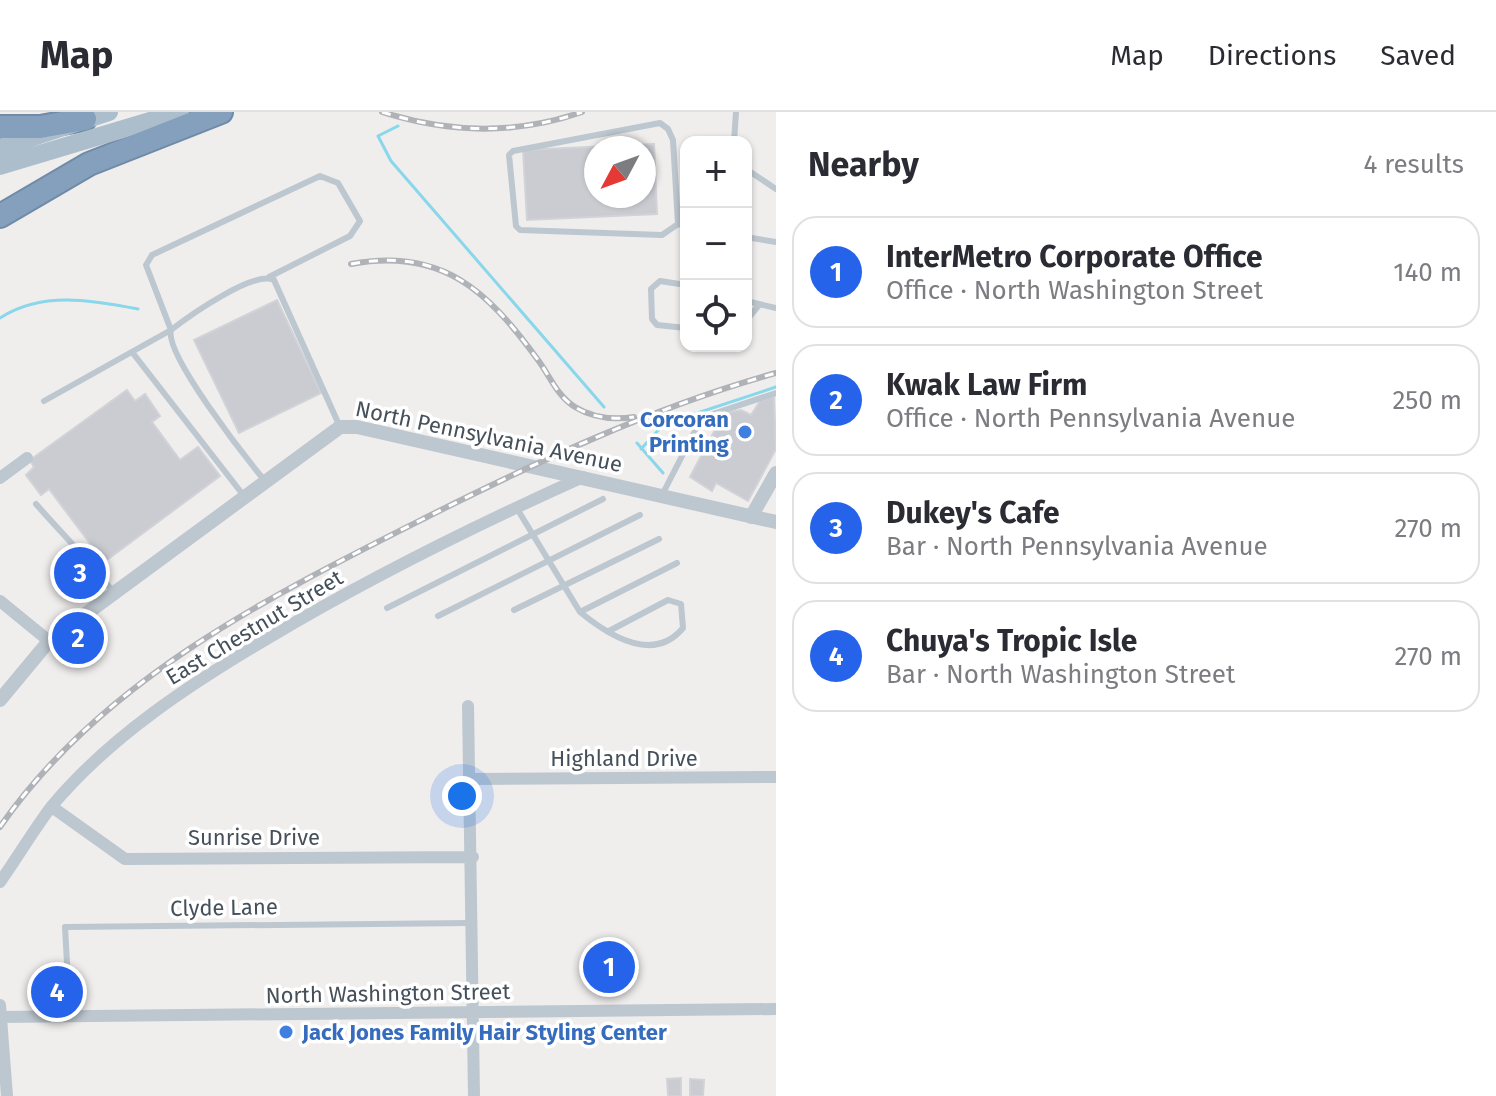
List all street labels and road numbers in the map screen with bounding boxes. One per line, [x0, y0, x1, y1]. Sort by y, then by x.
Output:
street label: North Pennsylvania Avenue [353, 395, 625, 478]
street label: East Chestnut Street [161, 564, 348, 691]
street label: Highland Drive [550, 745, 698, 772]
street label: Sunrise Drive [188, 824, 320, 851]
street label: Clyde Lane [170, 893, 278, 922]
street label: North Washington Street [265, 978, 511, 1009]

